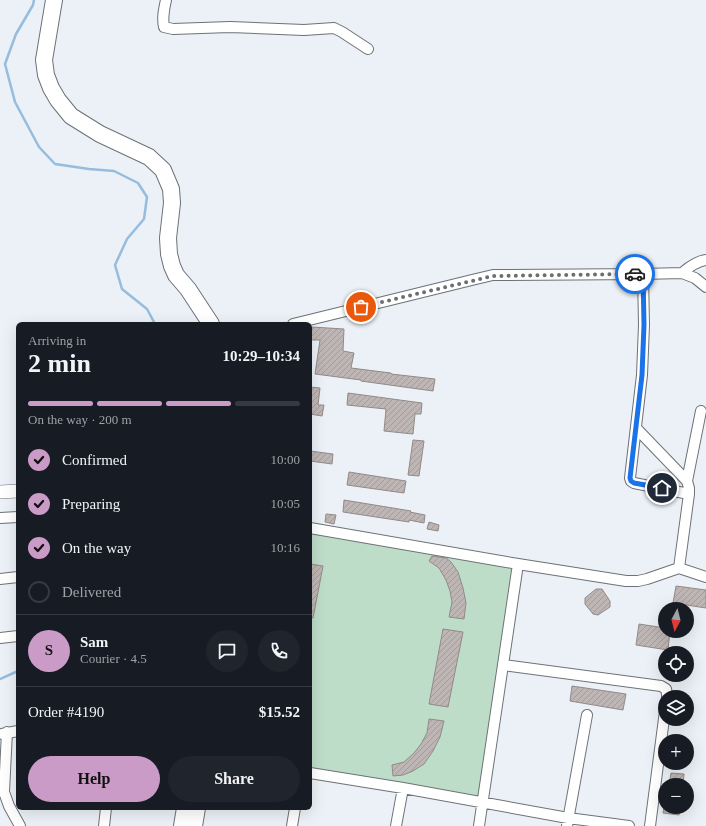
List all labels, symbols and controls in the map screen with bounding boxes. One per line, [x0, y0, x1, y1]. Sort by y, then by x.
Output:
courier [615, 254, 655, 294]
icon: car [624, 263, 646, 285]
pin [344, 290, 378, 324]
icon: bag [350, 296, 372, 318]
text: Arriving in [28, 333, 86, 348]
text: 10:29–10:34 [223, 348, 300, 364]
text: 2 min [28, 349, 91, 378]
text: On the way · 200 m [28, 412, 132, 427]
icon: check [28, 449, 50, 471]
text: Confirmed [62, 452, 127, 468]
text: 10:00 [270, 452, 300, 467]
pin [645, 471, 679, 505]
icon: home [651, 477, 673, 499]
icon: check [28, 493, 50, 515]
text: Preparing [62, 496, 120, 512]
text: 10:05 [270, 496, 300, 511]
icon: check [28, 537, 50, 559]
text: On the way [62, 540, 131, 556]
text: 10:16 [270, 540, 300, 555]
text: Delivered [62, 584, 121, 600]
north arrow [658, 602, 694, 638]
map controls [658, 602, 694, 814]
button: chat [206, 630, 248, 672]
button: phone [258, 630, 300, 672]
text: Sam [80, 634, 108, 650]
text: S [45, 642, 53, 658]
button: locate [658, 646, 694, 682]
text: Courier · 4.5 [80, 651, 147, 666]
button: layers [658, 690, 694, 726]
text: Order #4190 [28, 704, 104, 720]
text: $15.52 [259, 704, 300, 720]
button: + [658, 734, 694, 770]
button: Help [28, 756, 160, 802]
button: Share [168, 756, 300, 802]
button: − [658, 778, 694, 814]

